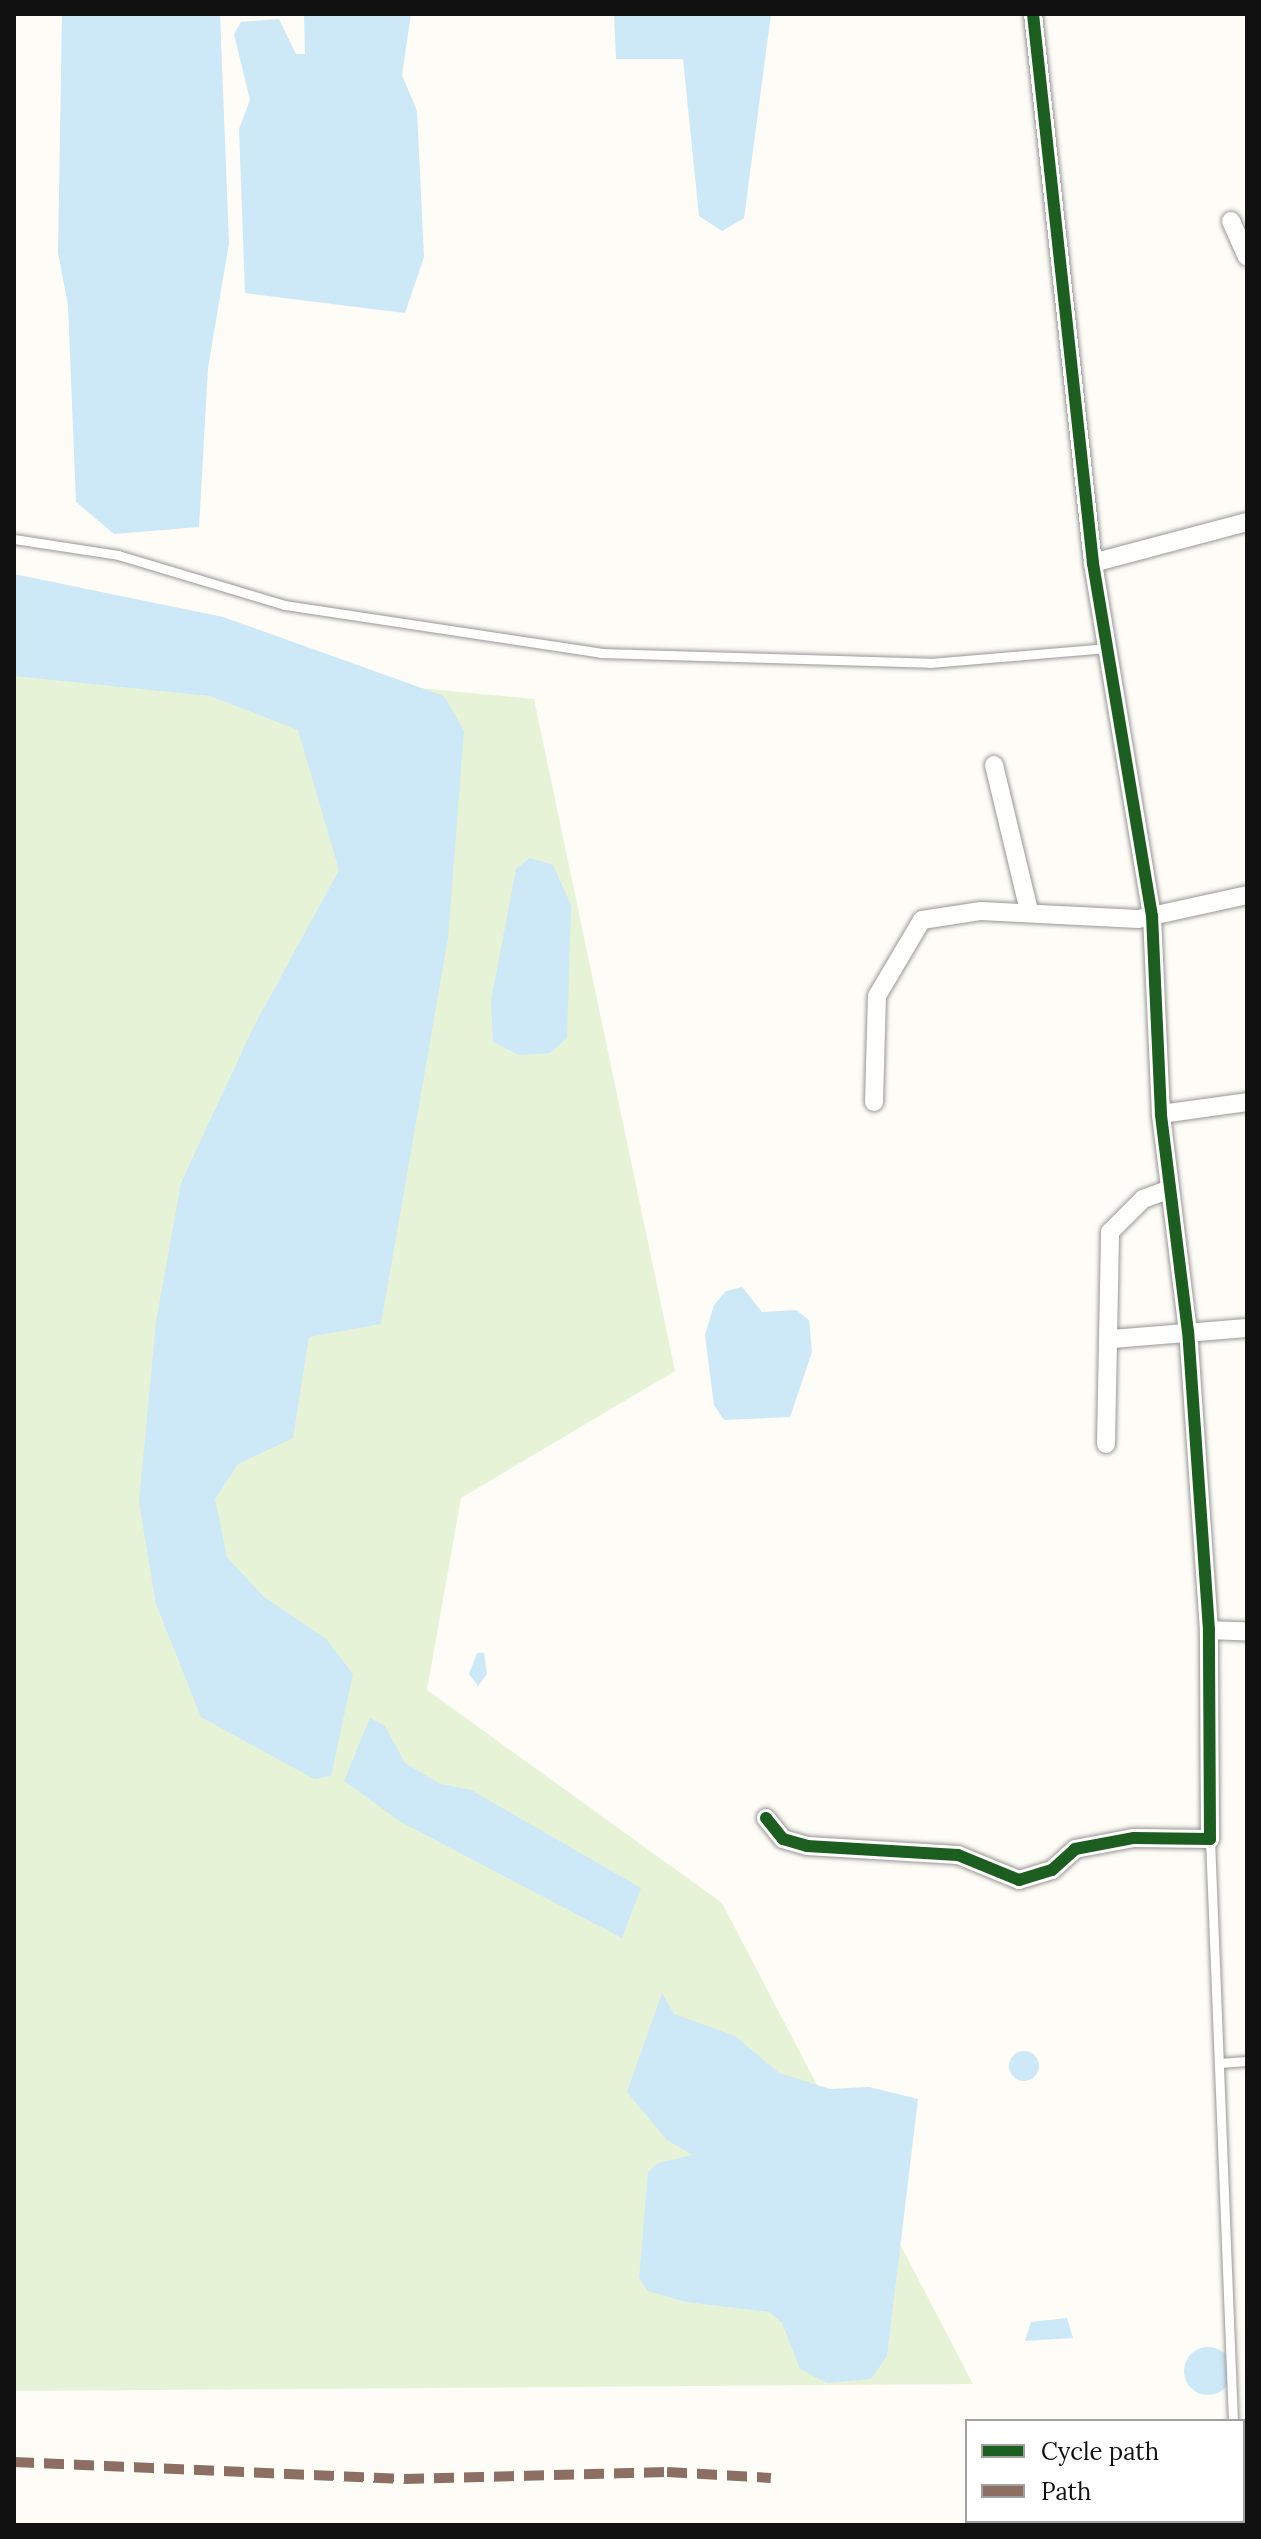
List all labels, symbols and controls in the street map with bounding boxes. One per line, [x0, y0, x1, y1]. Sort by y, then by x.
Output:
legend [965, 2419, 1245, 2523]
text: Cycle path [1041, 2436, 1159, 2467]
text: Path [1041, 2476, 1091, 2507]

